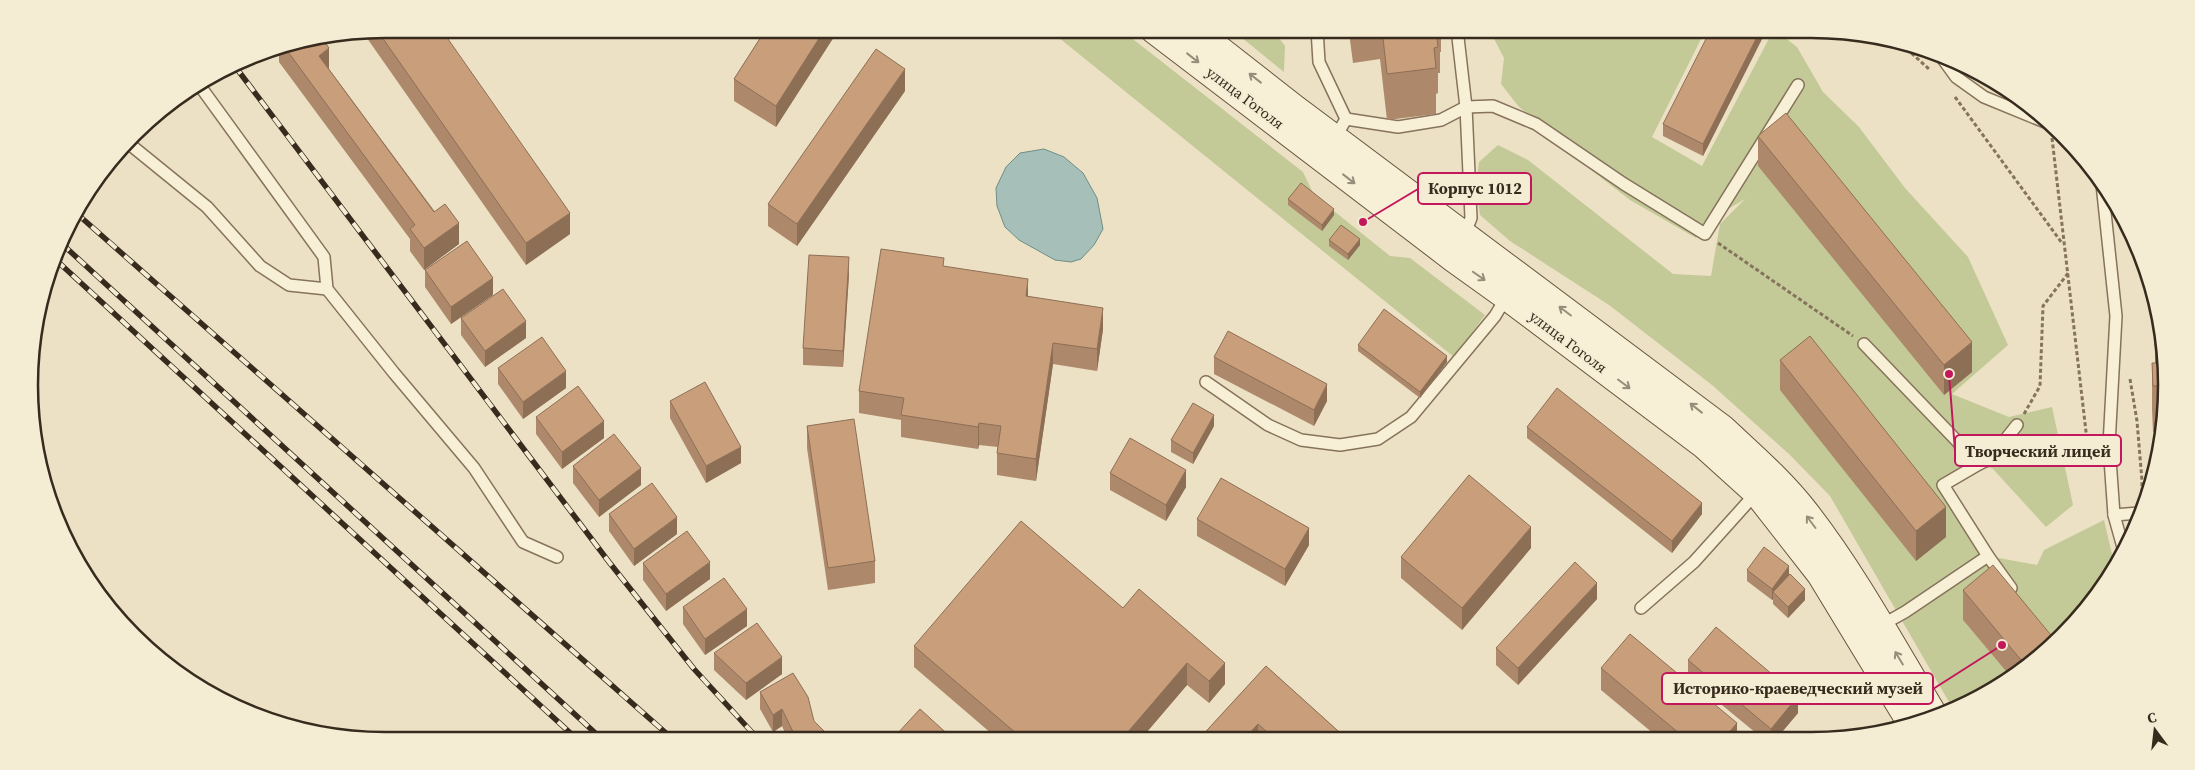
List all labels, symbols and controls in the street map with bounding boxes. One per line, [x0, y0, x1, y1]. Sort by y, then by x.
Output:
one-way arrow [1186, 53, 1199, 64]
street label: улица Гоголя [1202, 61, 1289, 134]
one-way arrow [1248, 73, 1262, 83]
callout: Корпус 1012 [1418, 173, 1531, 204]
one-way arrow [1342, 174, 1356, 184]
text: Корпус 1012 [1428, 177, 1522, 199]
one-way arrow [1472, 271, 1486, 281]
street label: улица Гоголя [1525, 305, 1612, 378]
one-way arrow [1558, 306, 1572, 316]
one-way arrow [1616, 379, 1630, 389]
one-way arrow [1689, 403, 1702, 414]
callout: Творческий лицей [1955, 435, 2121, 466]
text: Творческий лицей [1965, 440, 2111, 462]
one-way arrow [1806, 516, 1817, 529]
one-way arrow [1893, 652, 1903, 666]
callout: Историко-краеведческий музей [1662, 673, 1933, 704]
text: Историко-краеведческий музей [1673, 677, 1924, 699]
north arrow [2130, 705, 2180, 755]
text: С [2145, 707, 2159, 728]

